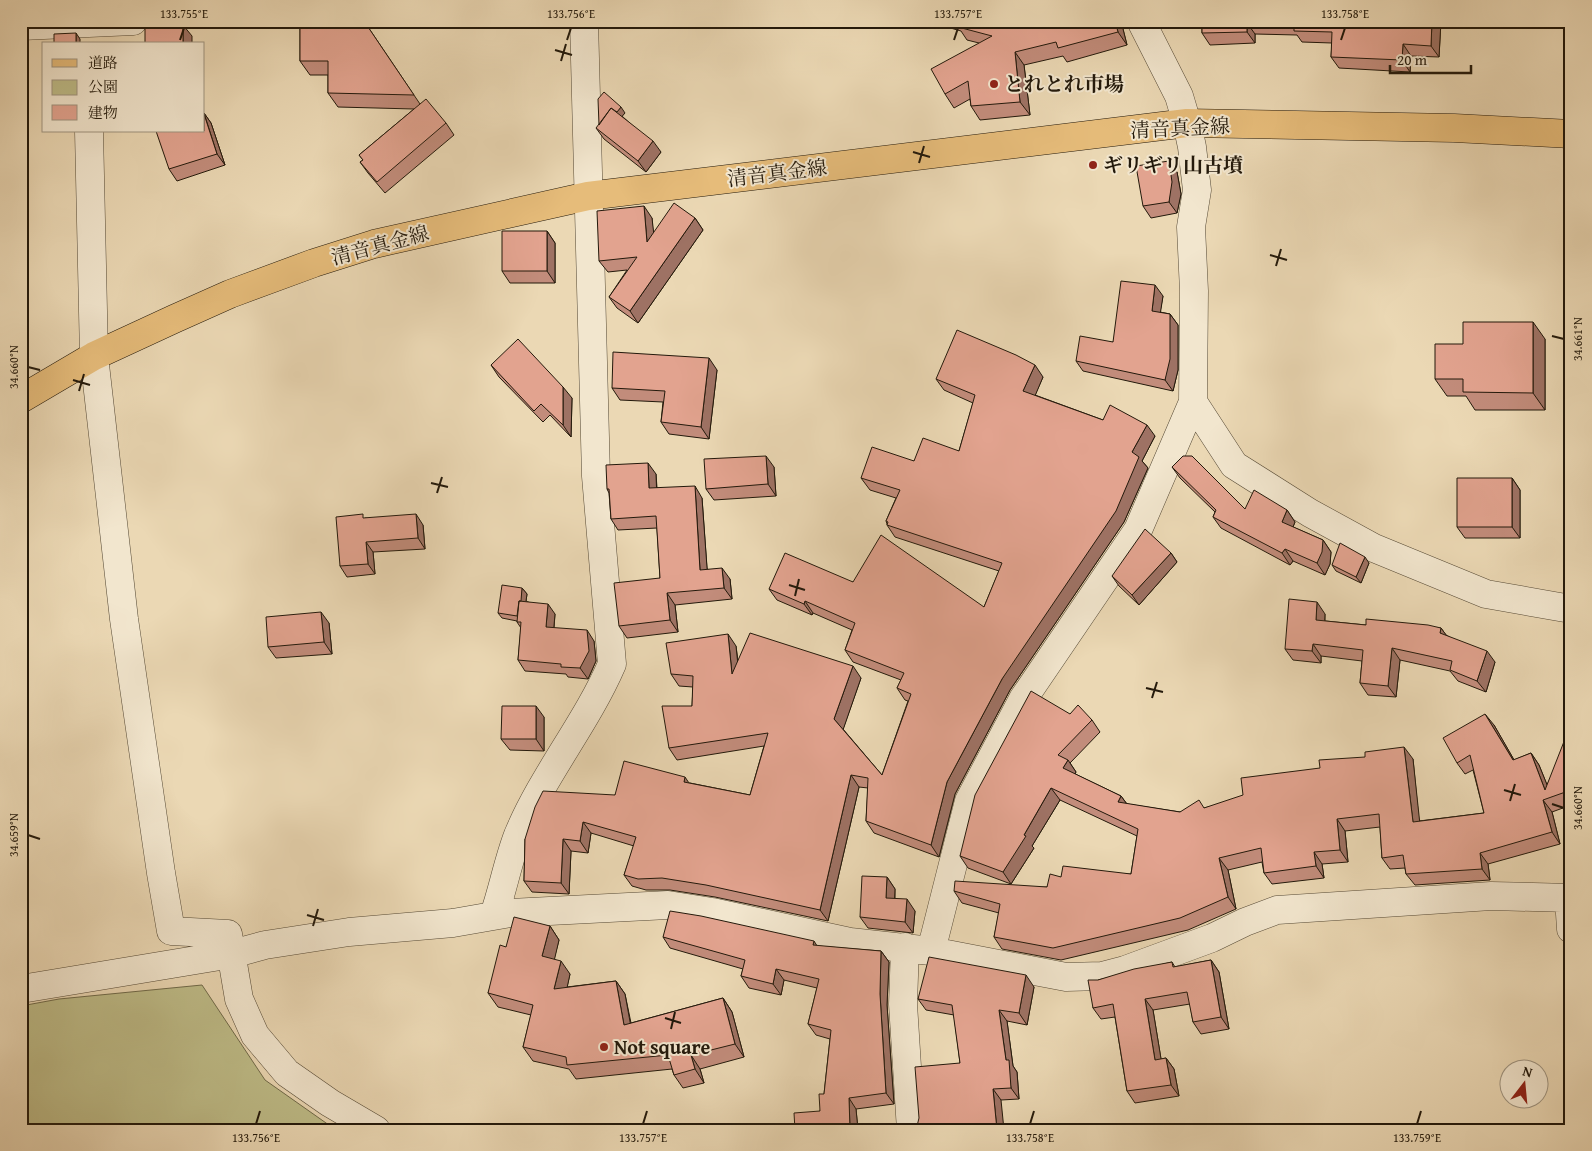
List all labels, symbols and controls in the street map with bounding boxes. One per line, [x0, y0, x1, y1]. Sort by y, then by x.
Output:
text: 133.755°E [160, 5, 208, 22]
text: 133.756°E [547, 5, 595, 22]
text: 133.757°E [934, 5, 982, 22]
text: 133.758°E [1321, 5, 1369, 22]
legend [42, 42, 205, 132]
scale bar [1390, 42, 1471, 74]
text: 20 m [1397, 49, 1428, 70]
text: 道路 [88, 52, 118, 73]
place label: とれとれ市場 [1004, 69, 1124, 98]
text: 公園 [88, 76, 118, 97]
marker: とれとれ市場 [988, 78, 1000, 90]
text: 建物 [88, 102, 118, 123]
street label: 清音真金線 [1129, 110, 1231, 145]
place label: ギリギリ山古墳 [1103, 150, 1243, 179]
street label: 清音真金線 [726, 152, 828, 193]
marker: ギリギリ山古墳 [1087, 159, 1099, 171]
street label: 清音真金線 [328, 218, 432, 271]
text: 34.661°N [1569, 317, 1586, 361]
text: 34.660°N [5, 345, 22, 389]
text: 34.660°N [1569, 786, 1586, 830]
text: 34.659°N [5, 813, 22, 857]
place label: Not square [614, 1032, 710, 1061]
marker: Not square [598, 1041, 610, 1053]
north arrow [1500, 1058, 1550, 1108]
text: N [1520, 1061, 1535, 1083]
text: 133.756°E [232, 1129, 280, 1146]
text: 133.757°E [619, 1129, 667, 1146]
text: 133.758°E [1006, 1129, 1054, 1146]
text: 133.759°E [1393, 1129, 1441, 1146]

